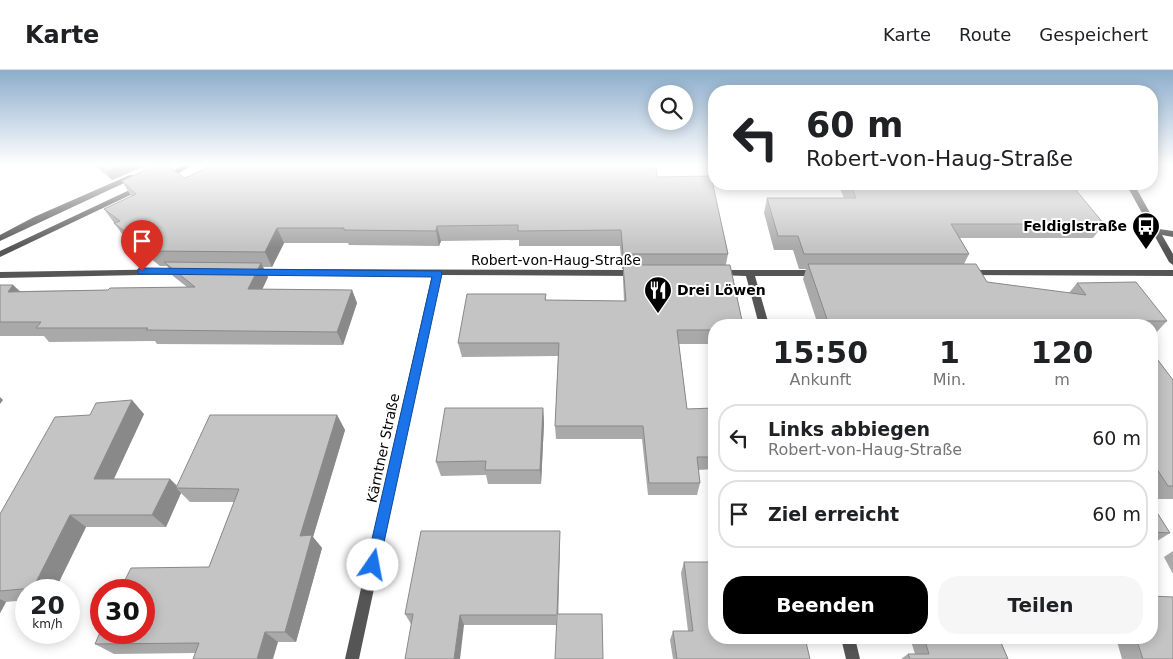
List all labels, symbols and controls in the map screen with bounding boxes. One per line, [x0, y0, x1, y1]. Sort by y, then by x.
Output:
text: Karte [25, 21, 99, 49]
text: Karte [883, 24, 931, 45]
text: Route [959, 24, 1011, 45]
text: Gespeichert [1039, 24, 1148, 45]
map controls [648, 85, 693, 130]
button: search [648, 85, 693, 130]
icon: left [723, 105, 788, 170]
text: 60 m [806, 105, 903, 145]
text: Robert-von-Haug-Straße [806, 146, 1073, 171]
bus stop icon: Feldiglstraße [1131, 211, 1161, 250]
place label: Feldiglstraße [1023, 218, 1127, 234]
pin [121, 220, 163, 271]
icon: arrive [128, 227, 156, 255]
street label: Robert-von-Haug-Straße [471, 252, 641, 268]
restaurant icon: Drei Löwen [643, 275, 673, 314]
place label: Drei Löwen [677, 282, 766, 298]
text: 15:50 [773, 335, 868, 370]
text: 1 [939, 335, 960, 370]
text: 120 [1031, 335, 1093, 370]
text: Ankunft [789, 370, 851, 389]
text: Min. [933, 370, 966, 389]
text: m [1054, 370, 1070, 389]
street label: Kärntner Straße [364, 392, 402, 504]
text: Links abbiegen [768, 418, 930, 440]
icon: left [725, 424, 753, 452]
text: 60 m [1092, 427, 1141, 449]
text: Robert-von-Haug-Straße [768, 440, 962, 459]
icon: arrive [725, 500, 753, 528]
text: Ziel erreicht [768, 503, 899, 525]
text: 60 m [1092, 503, 1141, 525]
position arrow [346, 538, 398, 590]
button: Beenden [723, 576, 928, 634]
button: Teilen [938, 576, 1143, 634]
speed limit sign: 30 [90, 579, 155, 644]
text: 20 [30, 591, 65, 620]
text: km/h [32, 617, 63, 631]

